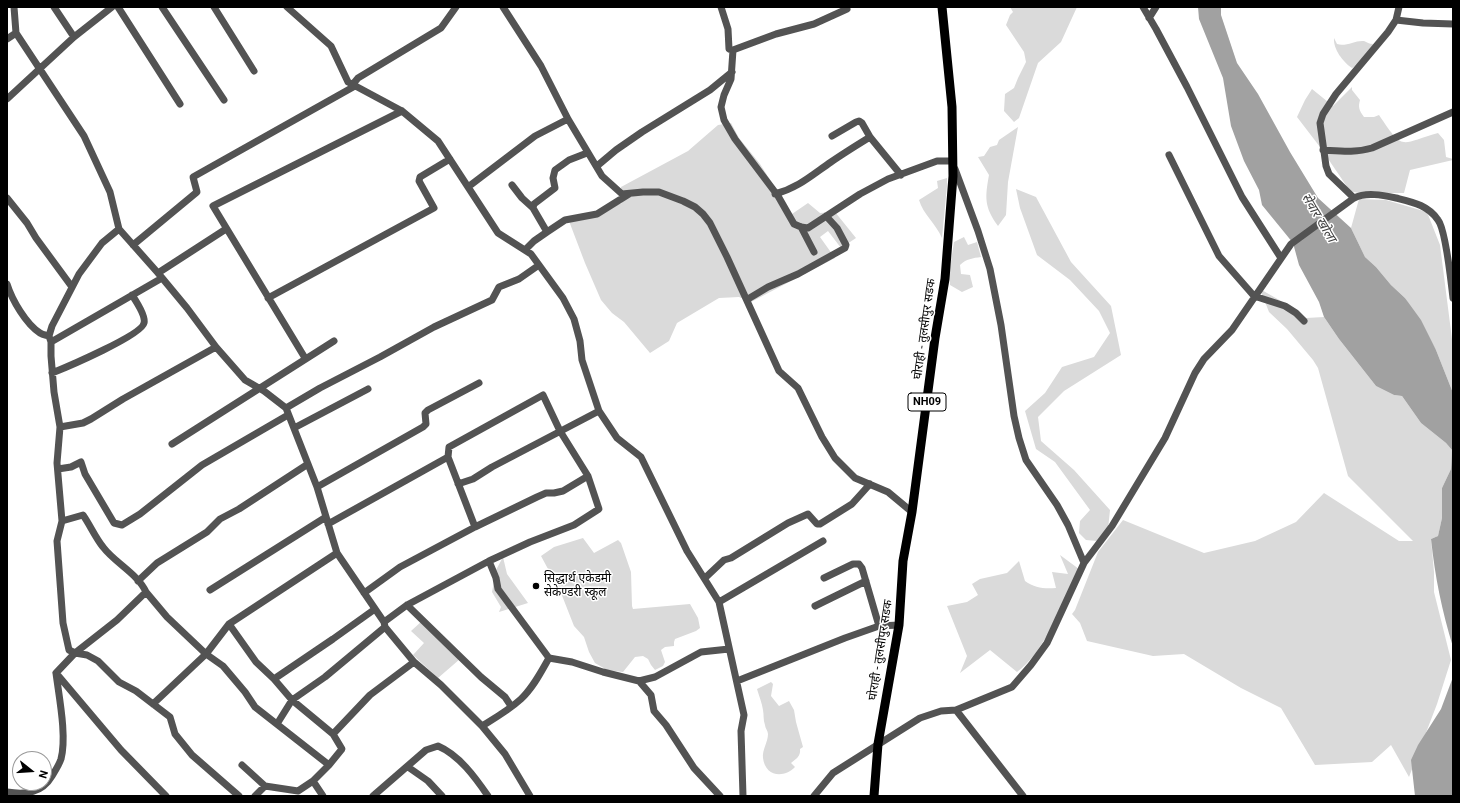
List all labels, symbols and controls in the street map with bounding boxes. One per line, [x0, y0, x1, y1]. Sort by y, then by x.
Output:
water label: सेवार खोला [1297, 191, 1339, 245]
street label: घोराही - तुलसीपुर सडक [911, 278, 939, 380]
road number: NH09 [908, 393, 946, 411]
place label: सिद्धार्थ एकेडमी सेकेण्डरी स्कूल [544, 572, 611, 600]
marker: सिद्धार्थ एकेडमी सेकेण्डरी स्कूल [531, 581, 541, 591]
street label: घोराही - तुलसीपुर सडक [866, 599, 896, 701]
north arrow [12, 751, 52, 791]
text: N [36, 769, 50, 780]

